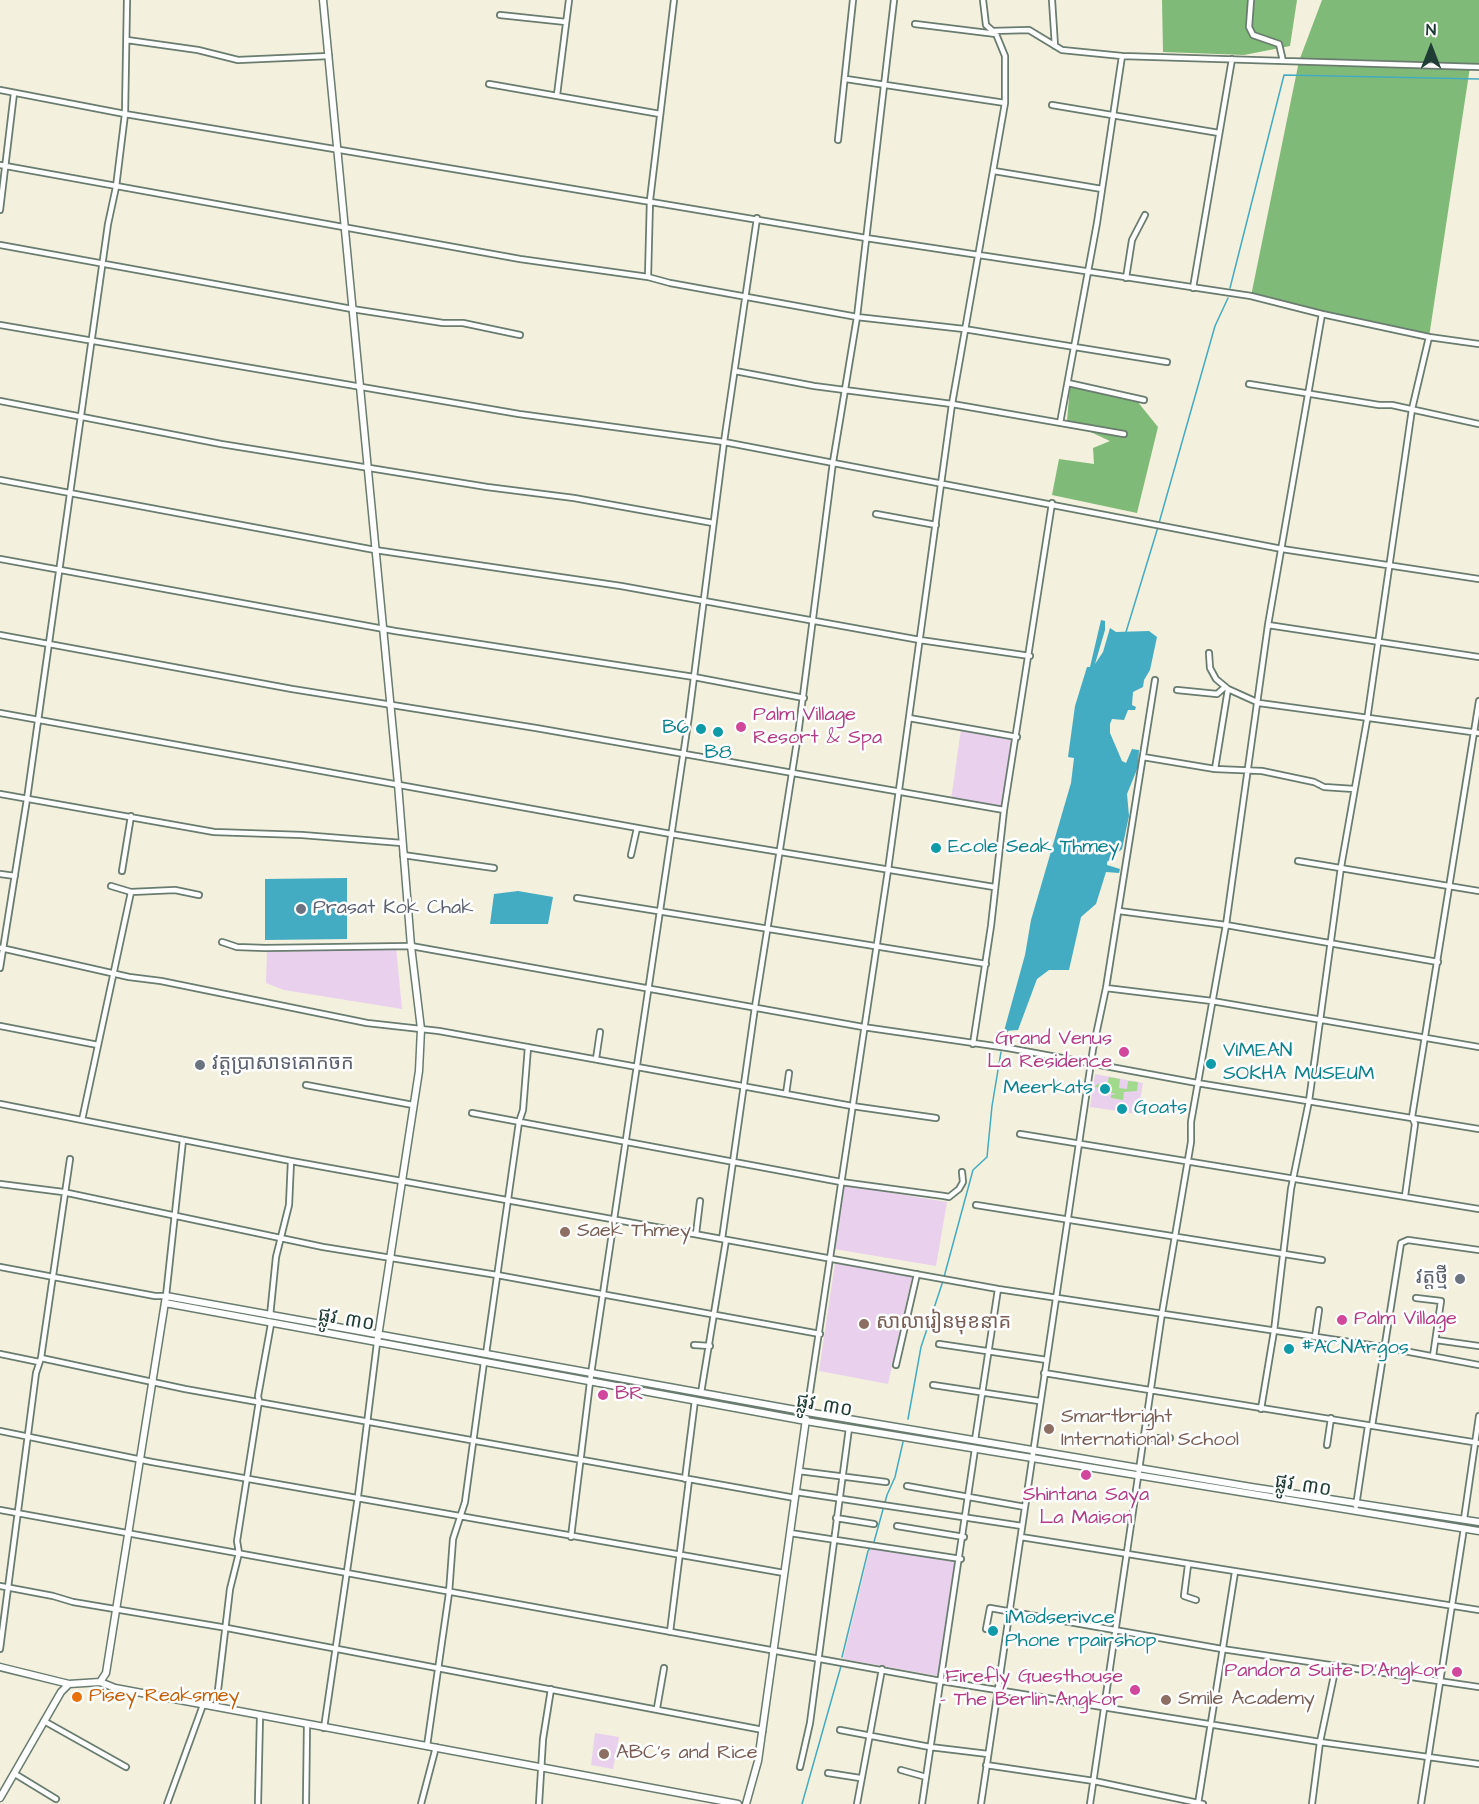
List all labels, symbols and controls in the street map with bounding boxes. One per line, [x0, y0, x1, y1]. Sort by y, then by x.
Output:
north arrow [1401, 18, 1461, 78]
text: N [1426, 19, 1436, 41]
place label: Palm Village Resort & Spa [753, 704, 882, 751]
place label: B6 [662, 717, 689, 741]
marker: Palm Village Resort & Spa [734, 720, 748, 734]
marker: B6 [694, 722, 708, 736]
marker: B8 [711, 725, 725, 739]
place label: B8 [704, 742, 732, 766]
place label: Ecole Seak Thmey [948, 836, 1120, 860]
marker: Ecole Seak Thmey [929, 841, 943, 855]
place label: Prasat Kok Chak [313, 897, 473, 921]
marker: Prasat Kok Chak [294, 902, 308, 916]
place label: Grand Venus La Residence [987, 1028, 1112, 1075]
place label: VIMEAN SOKHA MUSEUM [1223, 1040, 1375, 1087]
marker: Grand Venus La Residence [1117, 1045, 1131, 1059]
place label: វត្តប្រាសាទគោកចក [212, 1053, 354, 1077]
marker: VIMEAN SOKHA MUSEUM [1204, 1057, 1218, 1071]
marker: វត្តប្រាសាទគោកចក [193, 1058, 207, 1072]
place label: Meerkats [1003, 1077, 1093, 1101]
marker: Meerkats [1098, 1082, 1112, 1096]
place label: Goats [1134, 1097, 1187, 1121]
marker: Goats [1115, 1102, 1129, 1116]
place label: Saek Thmey [577, 1220, 691, 1244]
marker: Saek Thmey [558, 1225, 572, 1239]
place label: វត្តថ្មី [1416, 1267, 1448, 1291]
marker: វត្តថ្មី [1453, 1272, 1467, 1286]
street label: ផ្លូវ ៣០ [316, 1304, 376, 1338]
place label: Palm Village [1354, 1308, 1457, 1332]
place label: សាលារៀនមុខនាគ [876, 1312, 1011, 1336]
marker: Palm Village [1335, 1313, 1349, 1327]
marker: សាលារៀនមុខនាគ [857, 1317, 871, 1331]
place label: #ACNArgos [1301, 1337, 1409, 1361]
marker: #ACNArgos [1282, 1342, 1296, 1356]
place label: BR [615, 1383, 643, 1407]
marker: BR [596, 1388, 610, 1402]
street label: ផ្លូវ ៣០ [794, 1390, 854, 1424]
place label: Smartbright International School [1061, 1406, 1239, 1453]
marker: Smartbright International School [1042, 1422, 1056, 1436]
marker: Shintana Saya La Maison [1079, 1468, 1093, 1482]
street label: ផ្លូវ ៣០ [1273, 1471, 1333, 1503]
place label: Shintana Saya La Maison [1023, 1484, 1149, 1531]
place label: iModserivce Phone rpairshop [1005, 1607, 1156, 1654]
marker: iModserivce Phone rpairshop [986, 1624, 1000, 1638]
place label: Pandora Suite D'Angkor [1224, 1660, 1445, 1684]
marker: Pandora Suite D'Angkor [1450, 1665, 1464, 1679]
place label: Firefly Guesthouse - The Berlin Angkor [940, 1666, 1123, 1713]
marker: Firefly Guesthouse - The Berlin Angkor [1128, 1683, 1142, 1697]
place label: Pisey Reaksmey [89, 1685, 240, 1709]
place label: Smile Academy [1178, 1688, 1315, 1712]
marker: Pisey Reaksmey [70, 1690, 84, 1704]
marker: Smile Academy [1159, 1693, 1173, 1707]
place label: ABC's and Rice [616, 1742, 758, 1766]
marker: ABC's and Rice [597, 1747, 611, 1761]

